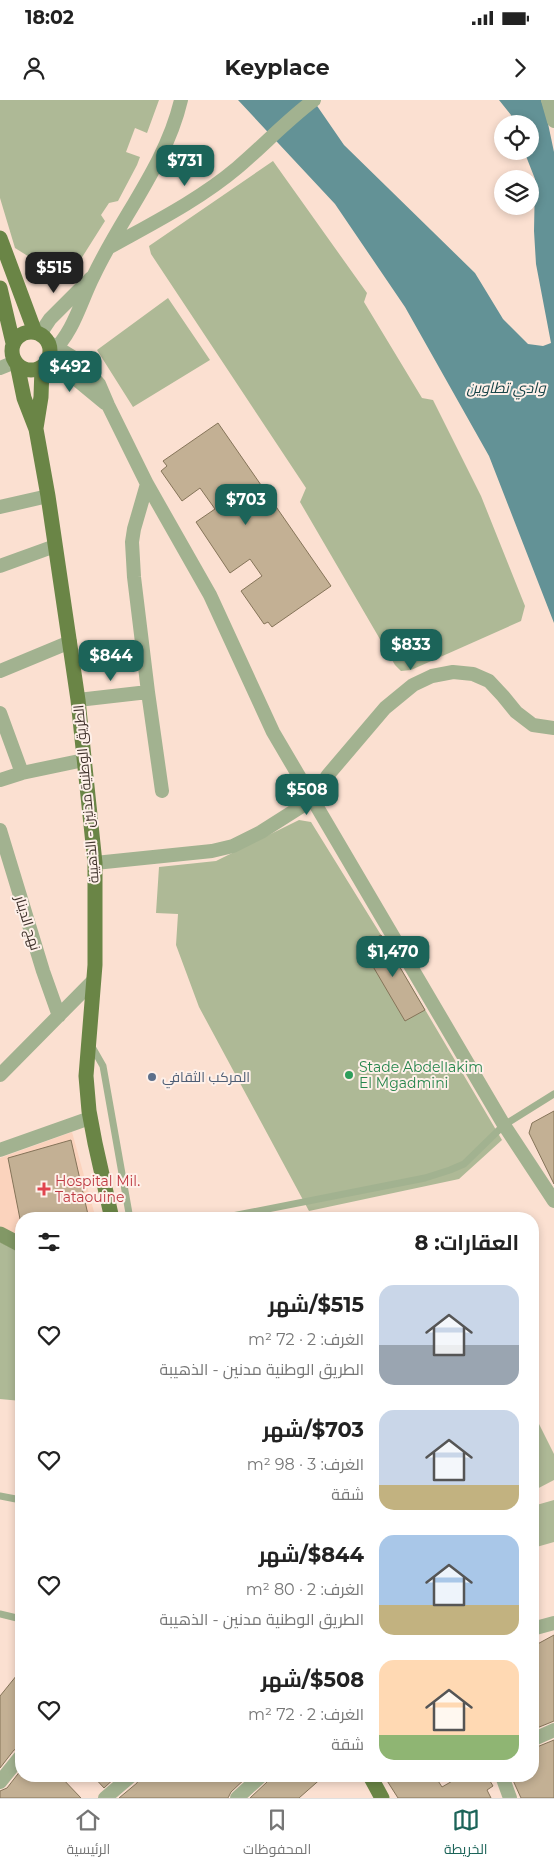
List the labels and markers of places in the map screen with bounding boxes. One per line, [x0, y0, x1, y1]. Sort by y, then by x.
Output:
pin: $731 [155, 144, 215, 187]
pin: $515 [24, 252, 84, 294]
pin: $492 [40, 350, 100, 393]
pin: $703 [216, 484, 276, 526]
pin: $833 [381, 628, 441, 671]
pin: $844 [81, 640, 141, 682]
pin: $508 [277, 774, 337, 816]
pin: $1,470 [352, 936, 434, 978]
place label: Stade Abdelاakim El Mgadmini [359, 1058, 483, 1092]
place label: المركب الثقافي [162, 1068, 250, 1089]
marker: Stade Abdelاakim El Mgadmini [343, 1069, 355, 1081]
marker: المركب الثقافي [146, 1071, 158, 1083]
place label: Hospital Mil. Tataouine [55, 1172, 140, 1206]
marker: Hospital Mil. Tataouine [37, 1182, 51, 1196]

